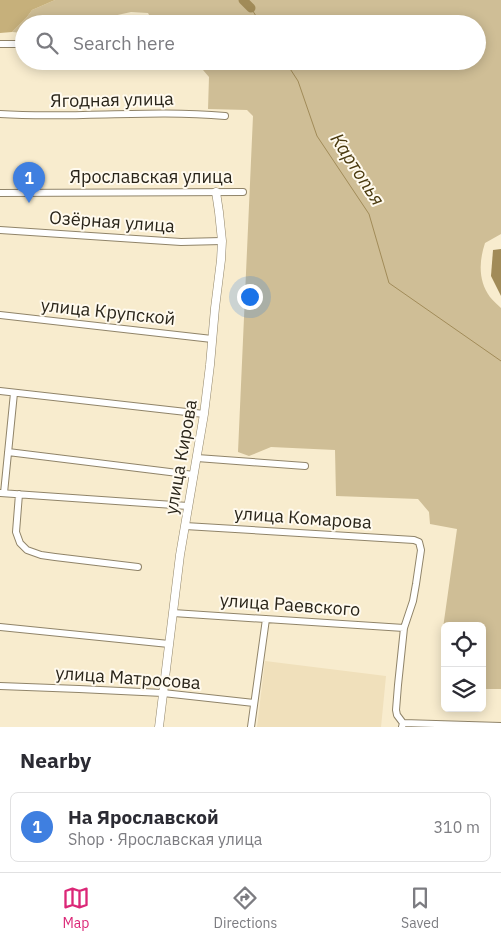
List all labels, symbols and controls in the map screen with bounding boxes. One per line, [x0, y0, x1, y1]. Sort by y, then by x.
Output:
search box [15, 15, 486, 70]
icon: search [33, 29, 61, 57]
text: Search here [73, 31, 175, 55]
street label: Ягодная улица [50, 87, 174, 112]
water label: Картопья [326, 128, 390, 210]
pin: 1 [13, 162, 45, 203]
street label: Ярославская улица [69, 165, 233, 188]
street label: Озёрная улица [48, 206, 176, 237]
your location [237, 284, 263, 310]
street label: улица Крупской [40, 293, 176, 330]
street label: улица Кирова [159, 397, 202, 516]
street label: улица Комарова [233, 501, 373, 534]
street label: улица Раевского [219, 588, 361, 621]
map controls [441, 622, 486, 712]
button: locate [441, 622, 486, 667]
street label: улица Матросова [55, 661, 202, 694]
button: layers [441, 667, 486, 712]
text: Nearby [20, 746, 91, 774]
text: На Ярославской [68, 805, 219, 829]
text: 1 [32, 817, 42, 837]
text: 310 m [433, 817, 480, 837]
text: Shop · Ярославская улица [68, 829, 262, 849]
tab: Map [62, 884, 90, 932]
tab: Directions [214, 884, 277, 932]
tab: Saved [401, 884, 439, 932]

